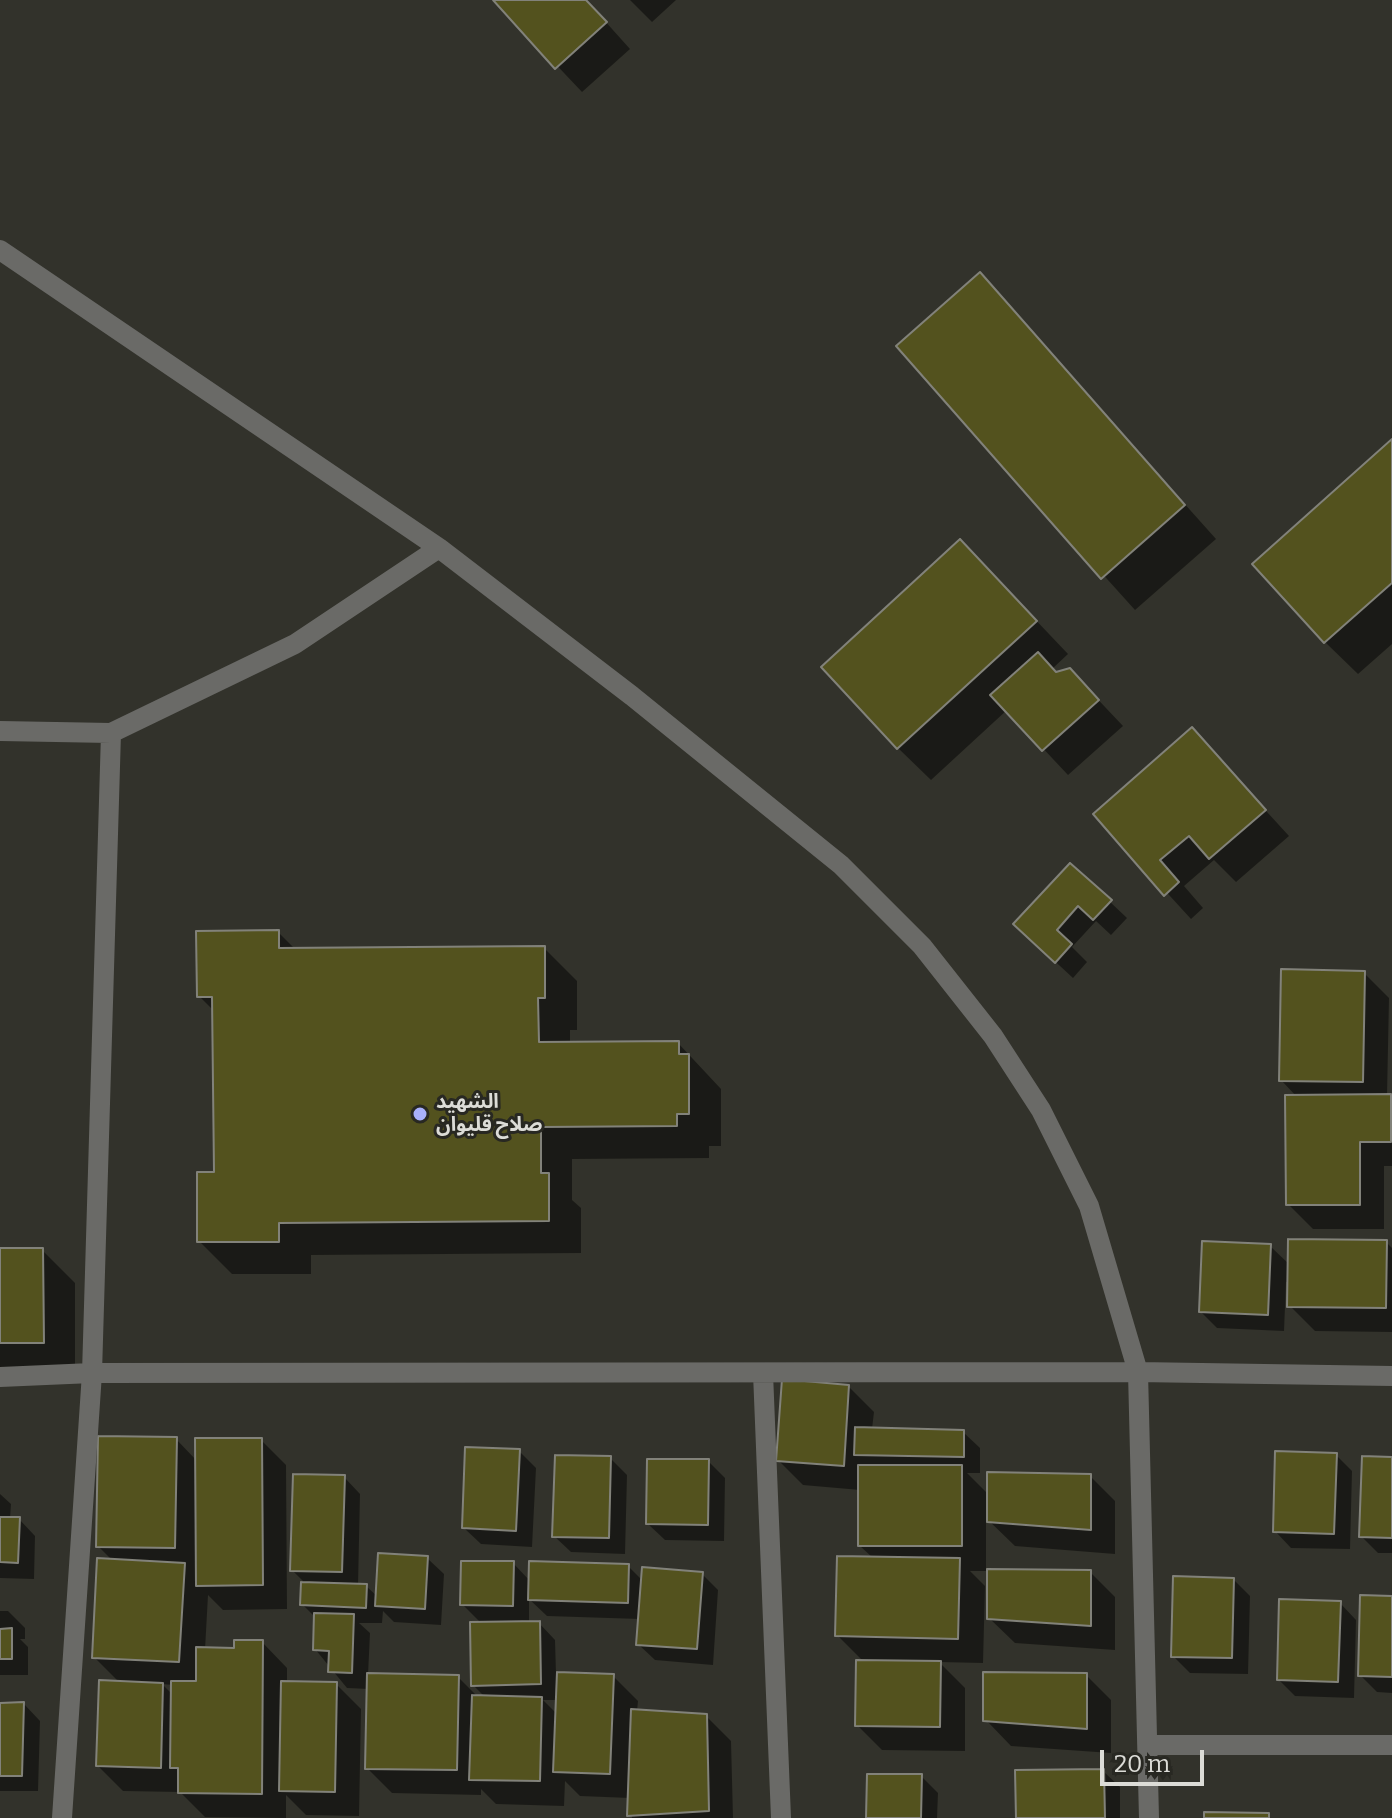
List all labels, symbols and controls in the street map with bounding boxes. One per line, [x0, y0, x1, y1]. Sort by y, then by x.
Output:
place label: الشهيد صلاح قليوان [436, 1090, 542, 1137]
marker: الشهيد صلاح قليوان [411, 1105, 429, 1123]
scale bar [1104, 1734, 1208, 1784]
text: 20 m [1114, 1750, 1170, 1778]

